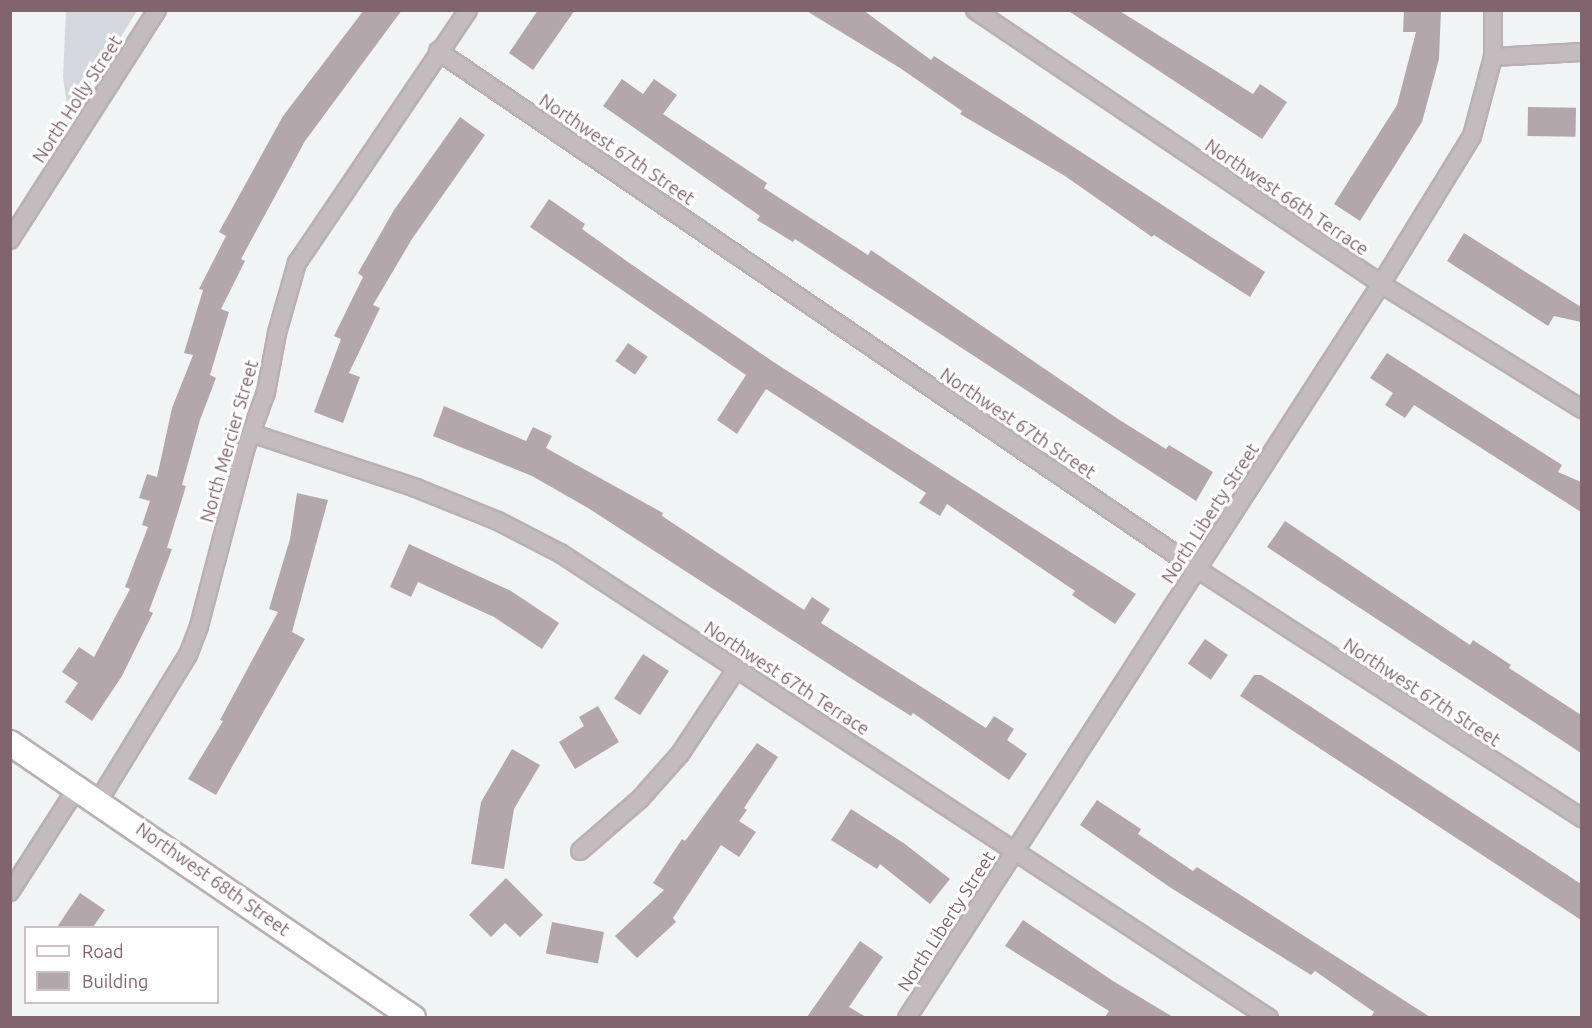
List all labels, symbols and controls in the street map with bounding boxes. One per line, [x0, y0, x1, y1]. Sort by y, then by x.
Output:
street label: North Holly Street [28, 31, 126, 167]
street label: Northwest 67th Street [535, 89, 699, 209]
street label: Northwest 66th Terrace [1201, 134, 1373, 260]
street label: North Mercier Street [195, 357, 263, 525]
street label: Northwest 67th Street [936, 363, 1100, 483]
street label: North Liberty Street [1157, 439, 1263, 587]
street label: Northwest 67th Terrace [700, 617, 874, 739]
street label: Northwest 67th Street [1340, 633, 1504, 751]
street label: Northwest 68th Street [132, 818, 294, 940]
street label: North Liberty Street [893, 847, 999, 995]
legend [24, 926, 219, 1004]
text: Road [82, 941, 124, 961]
text: Building [82, 971, 148, 991]

